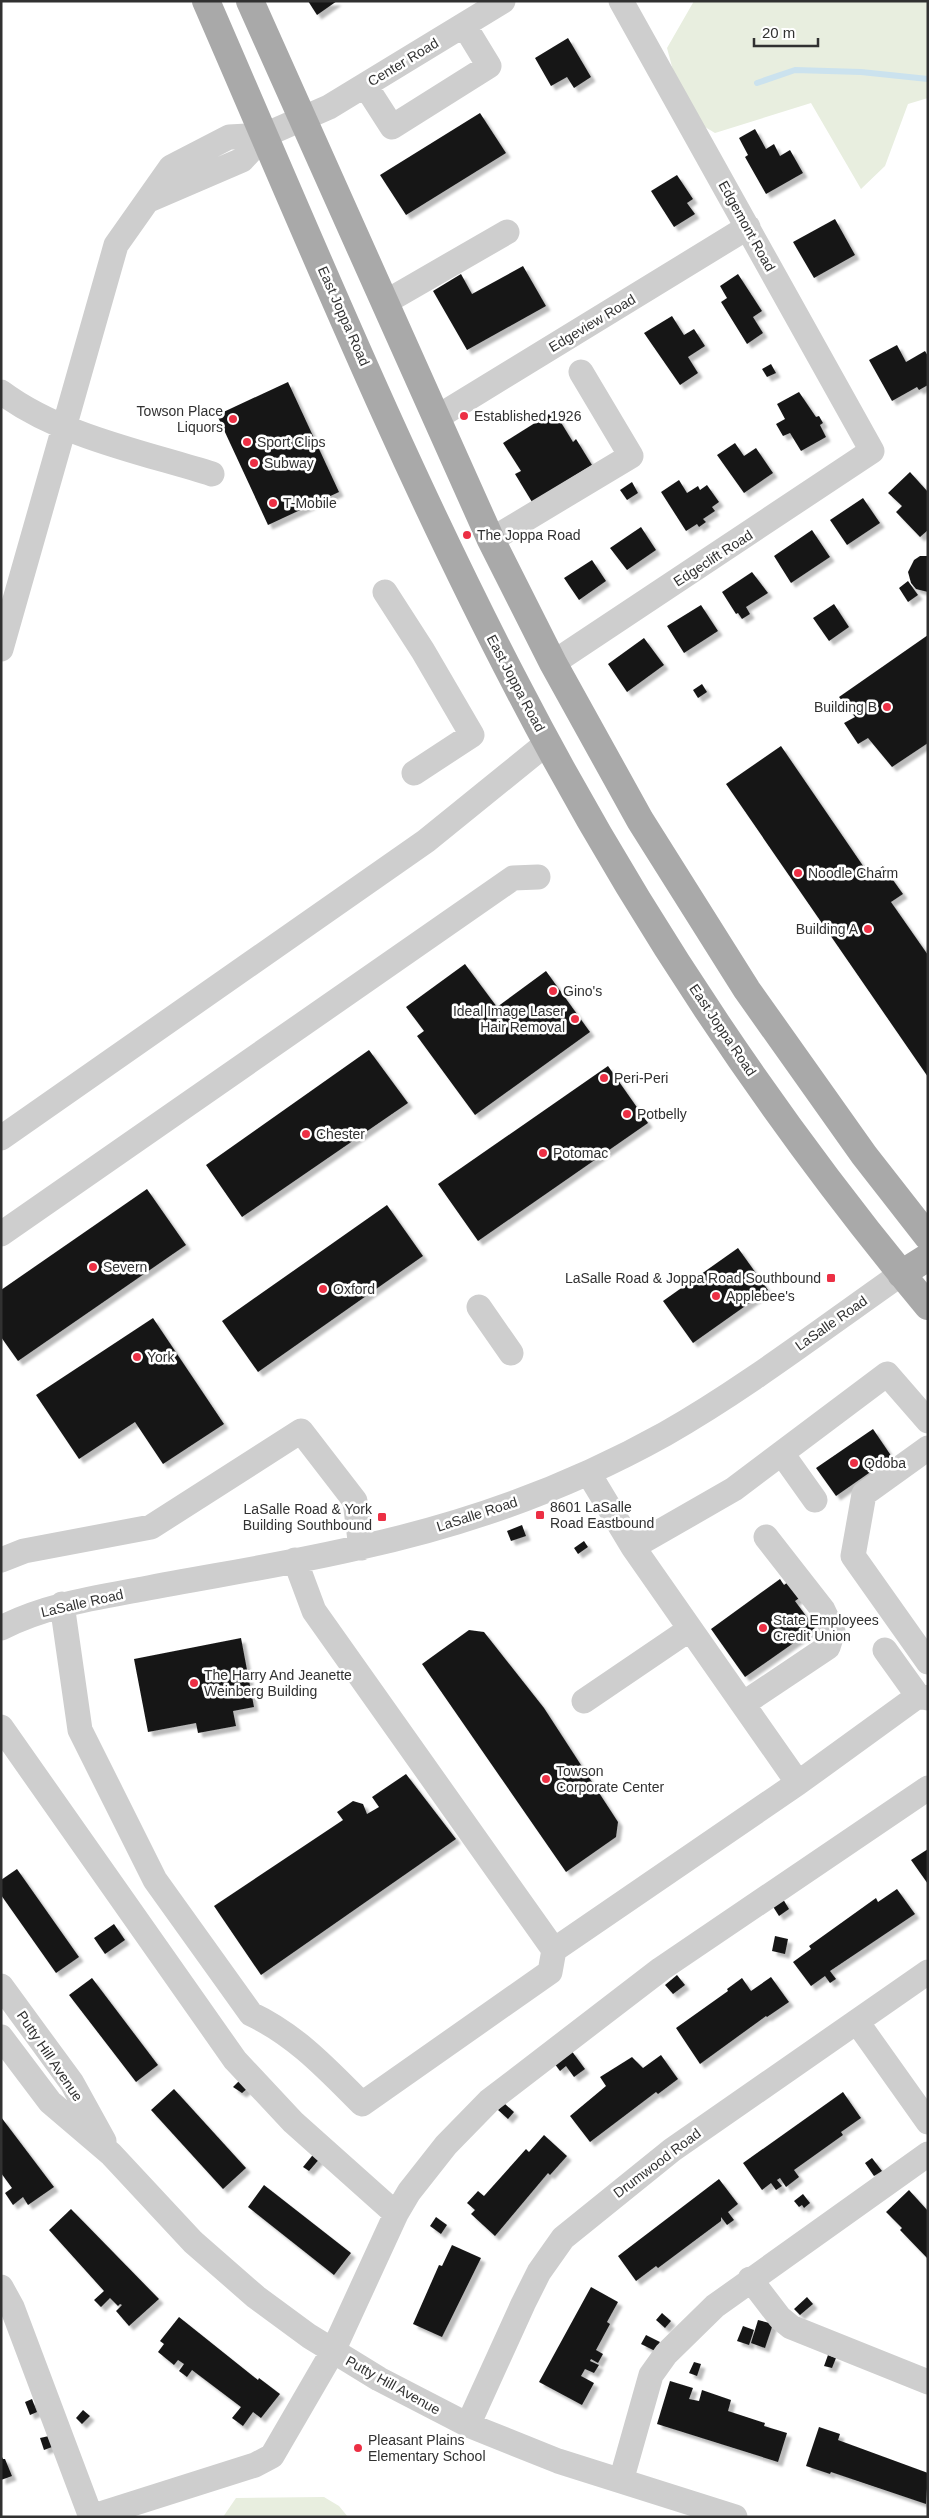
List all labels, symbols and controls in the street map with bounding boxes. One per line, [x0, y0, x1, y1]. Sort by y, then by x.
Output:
scale bar [754, 15, 818, 47]
text: 20 m [762, 24, 795, 41]
street label: Center Road [365, 35, 441, 89]
street label: Edgemont Road [715, 178, 779, 274]
street label: East Joppa Road [315, 264, 373, 368]
street label: Edgeview Road [546, 291, 638, 355]
place label: Towson Place Liquors [137, 403, 223, 435]
place label: Established 1926 [474, 408, 582, 424]
marker: Established 1926 [458, 410, 470, 422]
marker: Towson Place Liquors [227, 413, 239, 425]
place label: Sport Clips [257, 434, 325, 450]
marker: Sport Clips [241, 436, 253, 448]
place label: Subway [264, 455, 314, 471]
marker: Subway [248, 457, 260, 469]
place label: T-Mobile [283, 495, 337, 511]
marker: T-Mobile [267, 497, 279, 509]
street label: Edgeclift Road [670, 526, 756, 590]
place label: The Joppa Road [477, 527, 581, 543]
marker: The Joppa Road [461, 529, 473, 541]
street label: East Joppa Road [484, 632, 548, 734]
place label: Building B [814, 699, 877, 715]
marker: Building B [881, 701, 893, 713]
place label: Noodle Charm [808, 865, 898, 881]
marker: Noodle Charm [792, 867, 804, 879]
place label: Building A [796, 921, 859, 937]
marker: Building A [862, 923, 874, 935]
street label: East Joppa Road [686, 981, 760, 1079]
place label: Gino's [563, 983, 602, 999]
marker: Gino's [547, 985, 559, 997]
place label: Ideal Image Laser Hair Removal [453, 1003, 565, 1035]
marker: Ideal Image Laser Hair Removal [569, 1013, 581, 1025]
place label: Peri-Peri [614, 1070, 668, 1086]
marker: Peri-Peri [598, 1072, 610, 1084]
place label: Potbelly [637, 1106, 687, 1122]
marker: Potbelly [621, 1108, 633, 1120]
place label: Chester [316, 1126, 365, 1142]
marker: Chester [300, 1128, 312, 1140]
place label: Potomac [553, 1145, 608, 1161]
marker: Potomac [537, 1147, 549, 1159]
place label: Severn [103, 1259, 147, 1275]
marker: Severn [87, 1261, 99, 1273]
place label: LaSalle Road & Joppa Road Southbound [565, 1270, 821, 1286]
marker: LaSalle Road & Joppa Road Southbound [825, 1272, 837, 1284]
place label: Oxford [333, 1281, 375, 1297]
marker: Oxford [317, 1283, 329, 1295]
place label: Applebee's [726, 1288, 795, 1304]
marker: Applebee's [710, 1290, 722, 1302]
street label: LaSalle Road [792, 1292, 870, 1354]
place label: York [147, 1349, 176, 1365]
marker: York [131, 1351, 143, 1363]
place label: Qdoba [864, 1455, 906, 1471]
marker: Qdoba [848, 1457, 860, 1469]
street label: LaSalle Road [435, 1493, 519, 1535]
place label: 8601 LaSalle Road Eastbound [550, 1499, 654, 1531]
place label: LaSalle Road & York Building Southbound [243, 1501, 373, 1533]
marker: 8601 LaSalle Road Eastbound [534, 1509, 546, 1521]
marker: LaSalle Road & York Building Southbound [376, 1511, 388, 1523]
street label: LaSalle Road [39, 1586, 125, 1620]
place label: State Employees Credit Union [773, 1612, 879, 1644]
marker: State Employees Credit Union [757, 1622, 769, 1634]
place label: The Harry And Jeanette Weinberg Building [204, 1667, 352, 1699]
marker: The Harry And Jeanette Weinberg Building [188, 1677, 200, 1689]
place label: Towson Corporate Center [556, 1763, 665, 1795]
marker: Towson Corporate Center [540, 1773, 552, 1785]
street label: Putty Hill Avenue [14, 2008, 86, 2104]
street label: Drumwood Road [610, 2125, 704, 2201]
street label: Putty Hill Avenue [343, 2352, 443, 2418]
place label: Pleasant Plains Elementary School [368, 2432, 486, 2464]
marker: Pleasant Plains Elementary School [352, 2442, 364, 2454]

